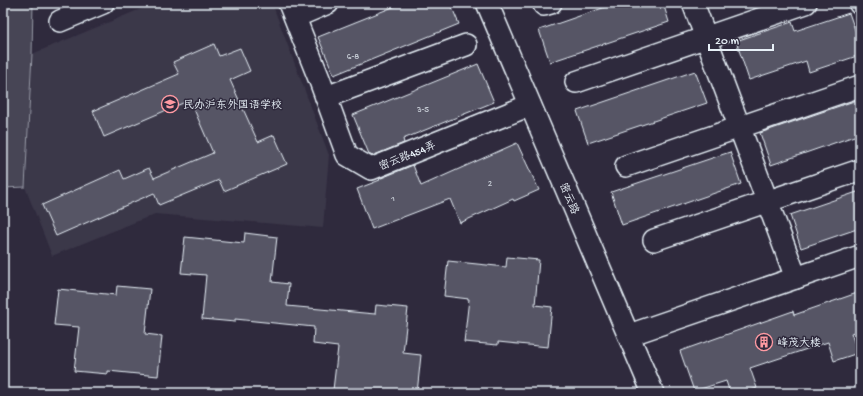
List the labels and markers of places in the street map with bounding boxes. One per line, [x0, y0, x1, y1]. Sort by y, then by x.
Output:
school or university icon: 民办沪东外国语学校 [160, 94, 180, 114]
place label: 民办沪东外国语学校 [183, 98, 282, 112]
building icon: 峰茂大楼 [754, 332, 774, 352]
place label: 峰茂大楼 [777, 337, 821, 350]

